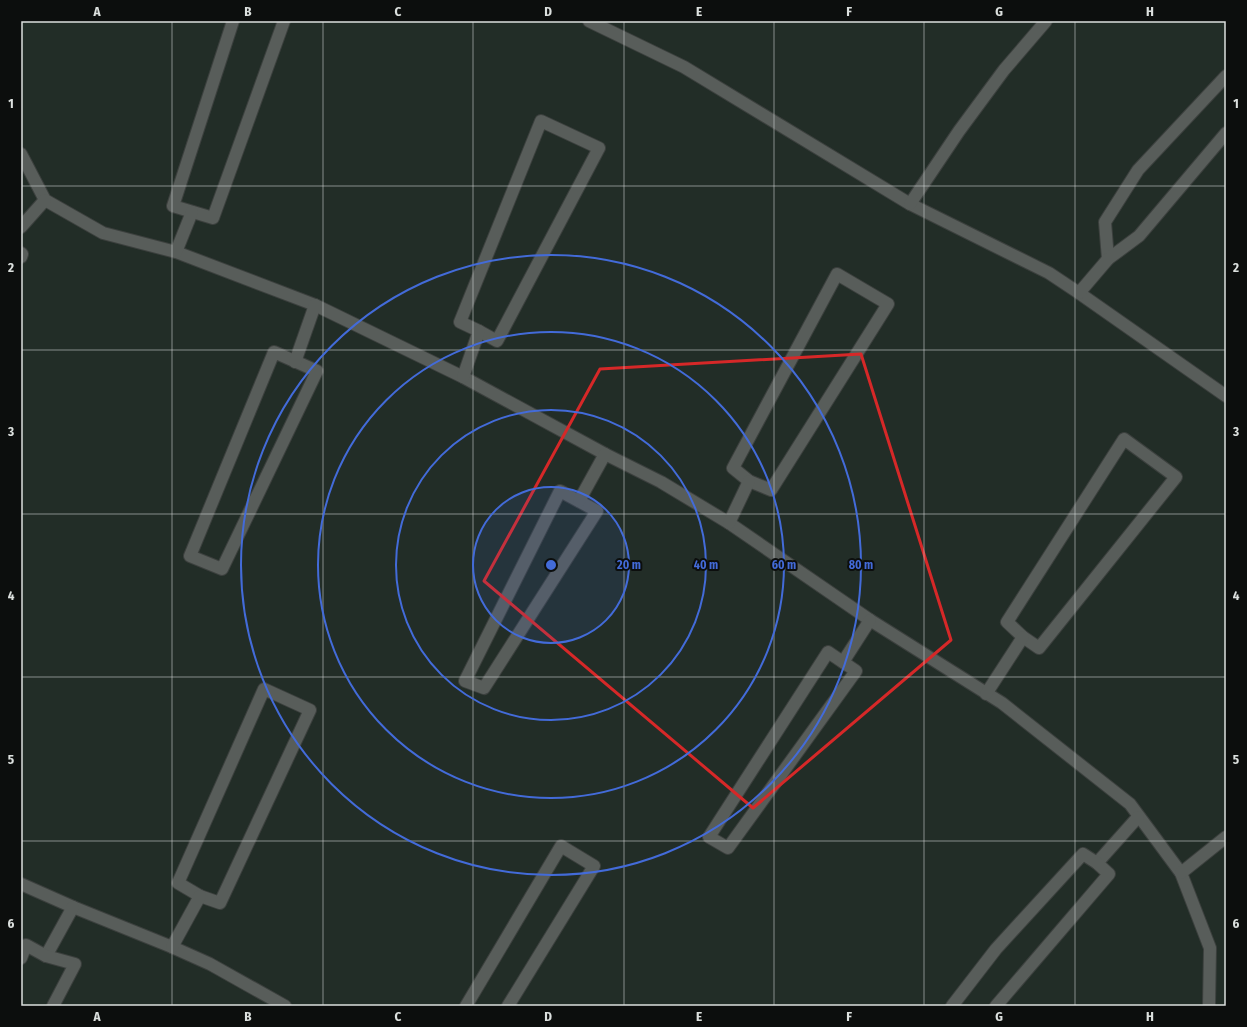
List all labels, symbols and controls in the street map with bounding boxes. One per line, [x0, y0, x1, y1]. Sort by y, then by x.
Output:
text: A [92, 4, 101, 19]
text: B [244, 4, 252, 19]
text: C [395, 4, 402, 19]
text: D [544, 4, 552, 19]
text: E [696, 4, 702, 19]
text: F [846, 4, 852, 19]
text: G [995, 4, 1003, 19]
text: H [1146, 4, 1154, 19]
text: 1 [8, 96, 14, 111]
text: 1 [1233, 96, 1239, 111]
text: 2 [7, 260, 14, 275]
text: 2 [1232, 260, 1239, 275]
text: 3 [7, 424, 14, 439]
text: 3 [1232, 424, 1239, 439]
centre of rings [544, 558, 558, 572]
text: 20 m [616, 558, 641, 572]
text: 40 m [694, 558, 718, 572]
text: 60 m [772, 558, 796, 572]
text: 80 m [849, 558, 873, 572]
text: 4 [8, 588, 15, 603]
text: 4 [1233, 588, 1240, 603]
text: 5 [8, 752, 14, 767]
text: 5 [1233, 752, 1239, 767]
text: 6 [8, 916, 15, 931]
text: 6 [1233, 916, 1240, 931]
text: A [92, 1009, 101, 1024]
text: B [244, 1009, 252, 1024]
text: C [395, 1009, 402, 1024]
text: D [544, 1009, 552, 1024]
text: E [696, 1009, 702, 1024]
text: F [846, 1009, 852, 1024]
text: G [995, 1009, 1003, 1024]
text: H [1146, 1009, 1154, 1024]

